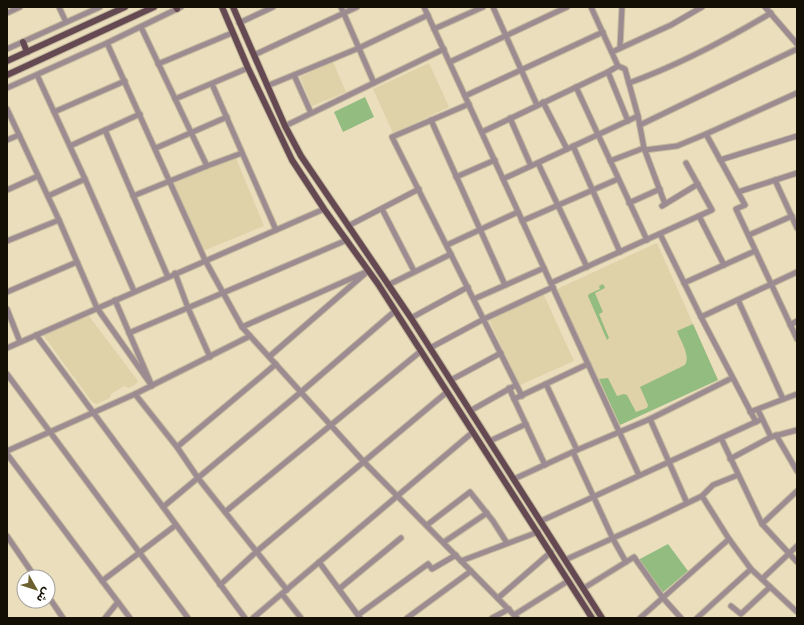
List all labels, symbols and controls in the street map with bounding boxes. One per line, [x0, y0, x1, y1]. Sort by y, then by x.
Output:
north arrow [16, 569, 56, 609]
text: ش [34, 585, 53, 605]

